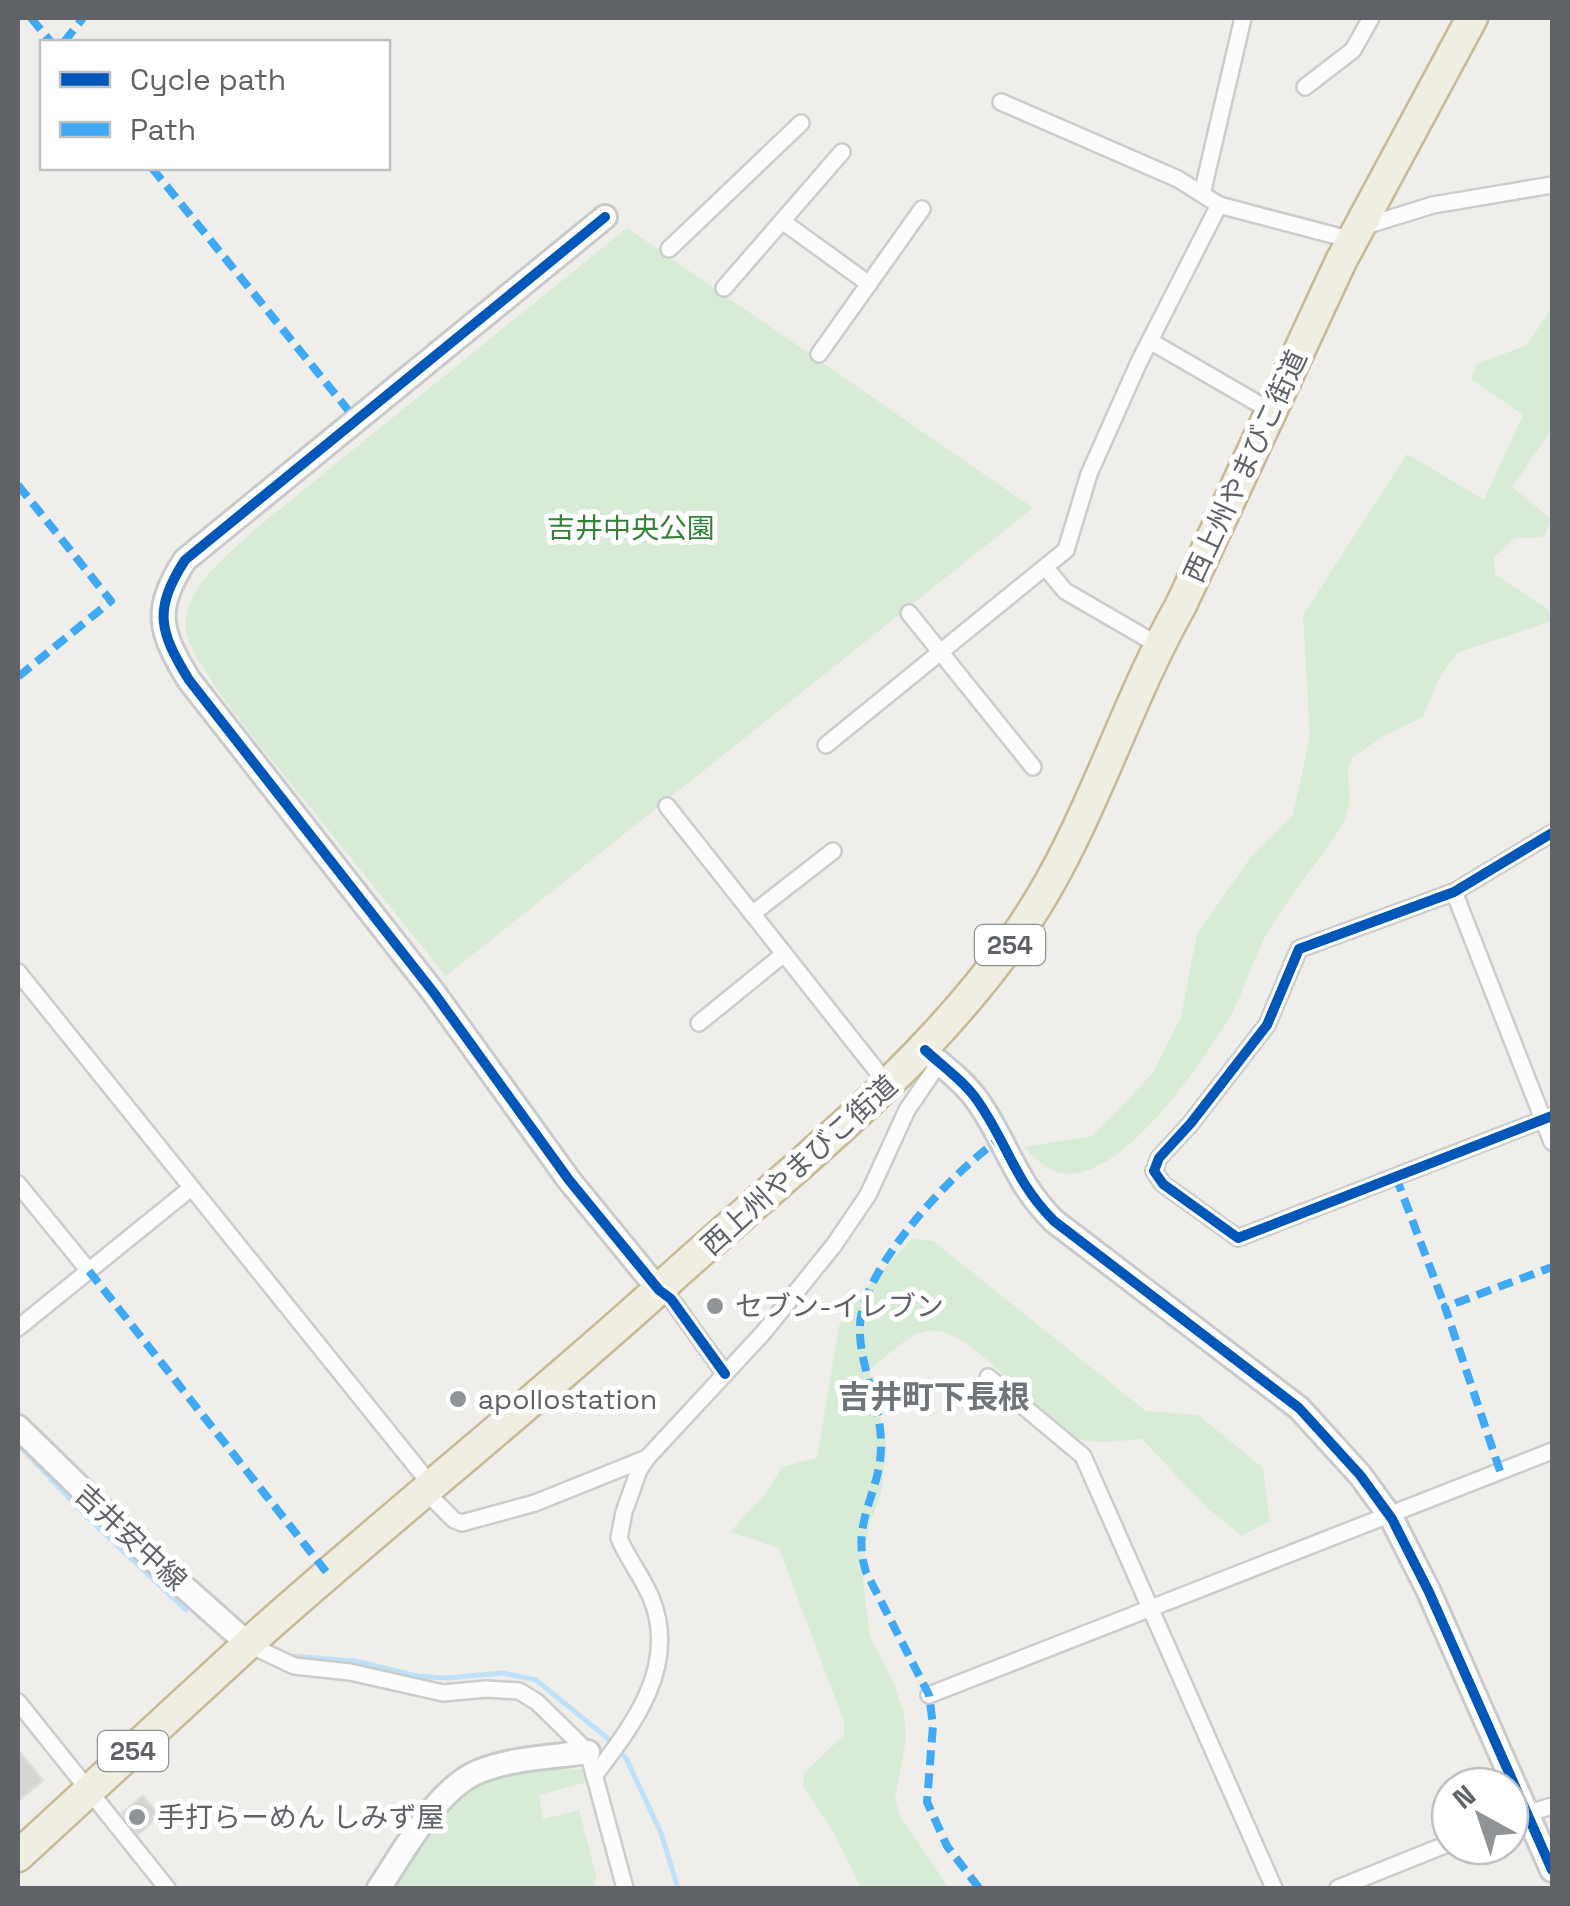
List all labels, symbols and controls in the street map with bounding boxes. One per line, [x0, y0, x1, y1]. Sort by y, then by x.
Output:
legend [40, 40, 390, 170]
text: Cycle path [130, 60, 286, 99]
text: Path [130, 110, 196, 149]
street label: 西上州やまびこ街道 [1175, 344, 1315, 588]
park label: 吉井中央公園 [547, 510, 715, 546]
road number: 254 [975, 925, 1045, 965]
street label: 西上州やまびこ街道 [693, 1067, 905, 1263]
place label: セブン-イレブン [735, 1288, 944, 1324]
marker: セブン-イレブン [704, 1295, 726, 1317]
district label: 吉井町下長根 [838, 1377, 1030, 1417]
place label: apollostation [478, 1381, 657, 1417]
marker: apollostation [447, 1388, 469, 1410]
street label: 吉井安中線 [68, 1476, 194, 1598]
road number: 254 [98, 1731, 168, 1771]
north arrow [1430, 1766, 1530, 1866]
text: N [1445, 1777, 1483, 1817]
place label: 手打らーめん しみず屋 [157, 1799, 444, 1835]
marker: 手打らーめん しみず屋 [126, 1806, 148, 1828]

